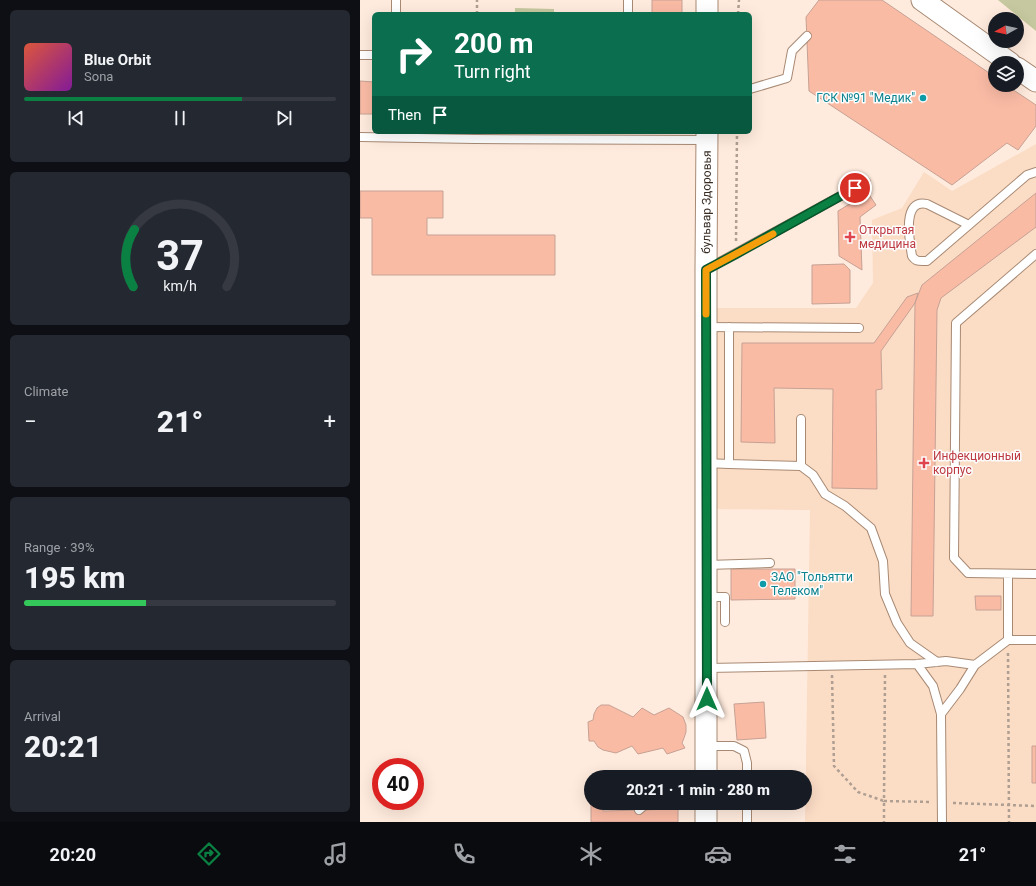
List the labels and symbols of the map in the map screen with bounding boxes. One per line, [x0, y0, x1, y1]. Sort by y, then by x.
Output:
north arrow [988, 12, 1024, 48]
place label: ГСК №91 "Медик" [816, 91, 915, 105]
marker: ГСК №91 "Медик" [918, 93, 928, 103]
street label: бульвар Здоровья [699, 150, 714, 254]
pin [838, 171, 872, 205]
place label: Открытая медицина [859, 223, 916, 251]
marker: Открытая медицина [844, 231, 856, 243]
place label: Инфекционный корпус [933, 449, 1021, 477]
marker: Инфекционный корпус [918, 457, 930, 469]
place label: ЗАО "Тольятти Телеком" [771, 570, 853, 598]
marker: ЗАО "Тольятти Телеком" [758, 579, 768, 589]
position arrow [686, 678, 728, 720]
speed limit sign: 40 [372, 758, 424, 810]

